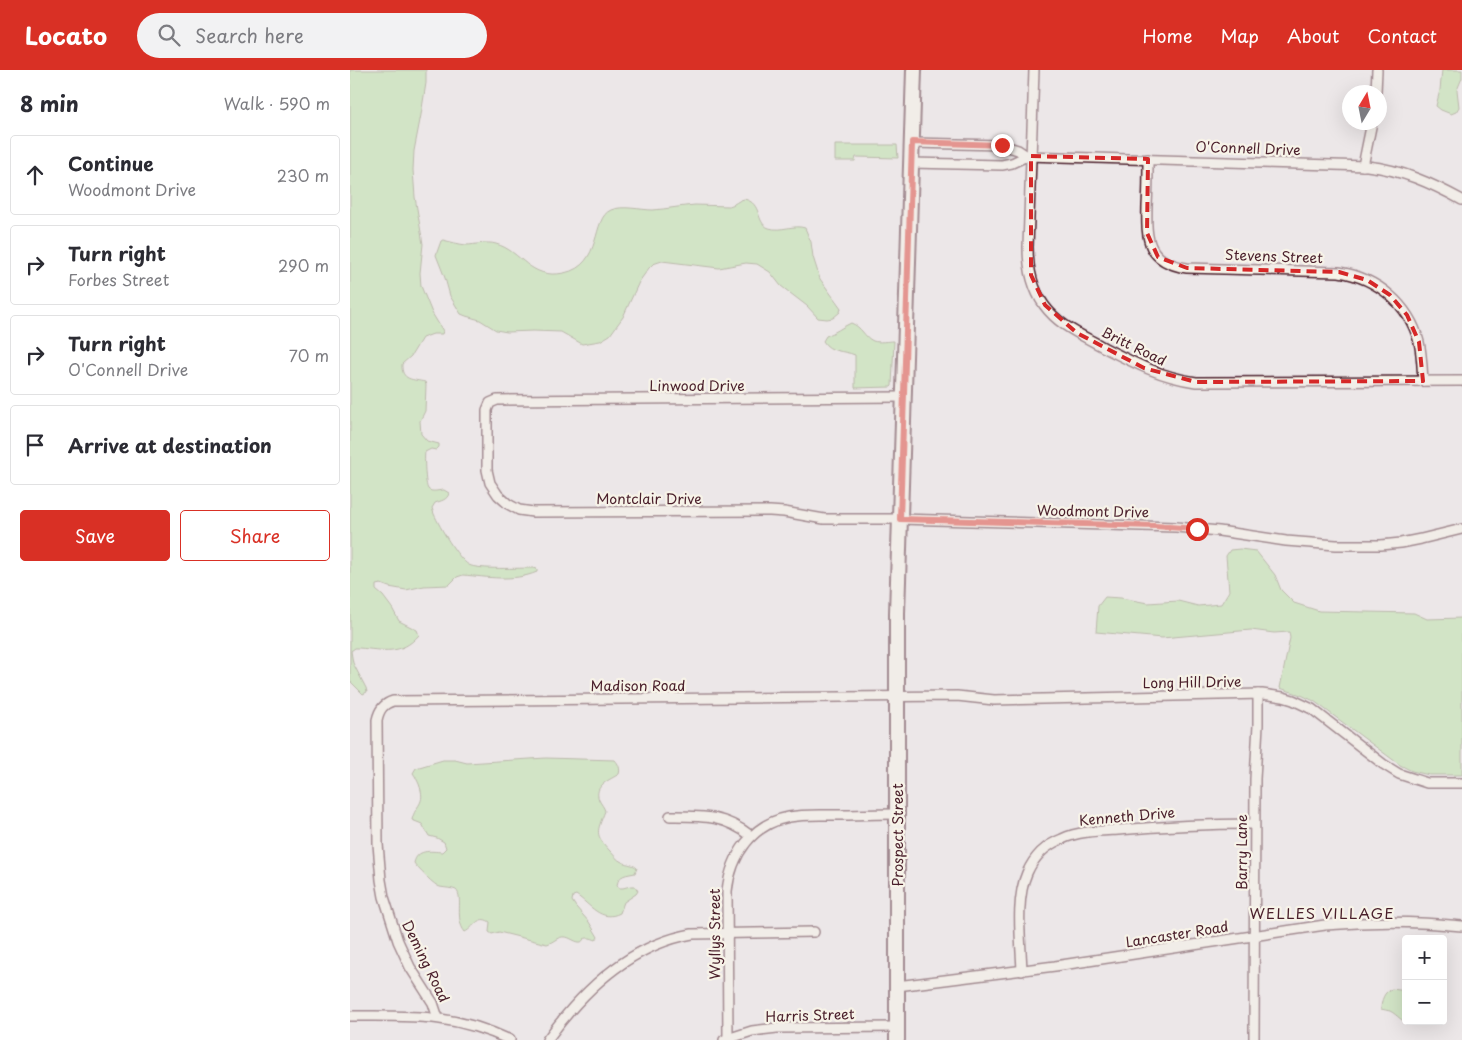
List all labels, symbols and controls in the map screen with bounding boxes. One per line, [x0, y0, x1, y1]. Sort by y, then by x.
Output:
search box [137, 13, 487, 58]
text: Locato [25, 17, 107, 53]
icon: search [155, 21, 183, 49]
text: Search here [195, 21, 304, 49]
text: Home [1142, 22, 1192, 49]
text: Map [1220, 22, 1259, 49]
text: About [1287, 22, 1339, 49]
text: Contact [1367, 22, 1437, 49]
north arrow [1342, 85, 1387, 130]
text: 8 min [20, 87, 79, 119]
text: Walk · 590 m [224, 91, 330, 115]
route end [991, 134, 1014, 157]
street label: O'Connell Drive [1195, 136, 1301, 160]
text: Continue [68, 149, 154, 177]
icon: ahead [21, 161, 49, 189]
text: 230 m [277, 163, 329, 187]
text: Woodmont Drive [68, 177, 196, 201]
text: Turn right [68, 239, 166, 267]
street label: Stevens Street [1225, 244, 1324, 268]
icon: right [21, 251, 49, 279]
text: 290 m [278, 253, 329, 277]
text: Forbes Street [68, 267, 169, 291]
street label: Britt Road [1098, 321, 1170, 371]
text: Turn right [68, 329, 166, 357]
icon: right [21, 341, 49, 369]
text: 70 m [289, 343, 329, 367]
text: O'Connell Drive [68, 357, 188, 381]
street label: Linwood Drive [649, 375, 745, 396]
icon: arrive [21, 431, 49, 459]
text: Arrive at destination [68, 431, 272, 459]
street label: Montclair Drive [596, 488, 702, 509]
street label: Woodmont Drive [1037, 500, 1149, 522]
button: Save [20, 510, 170, 561]
button: Share [180, 510, 330, 561]
route start [1186, 518, 1209, 541]
street label: Long Hill Drive [1142, 671, 1242, 693]
street label: Madison Road [591, 675, 685, 696]
street label: Prospect Street [887, 783, 908, 887]
street label: Kenneth Drive [1078, 801, 1176, 831]
street label: Barry Lane [1231, 814, 1252, 890]
street label: Wyllys Street [704, 888, 725, 980]
district label: WELLES VILLAGE [1249, 901, 1395, 924]
street label: Lancaster Road [1124, 915, 1230, 953]
street label: Deming Road [397, 916, 455, 1006]
map controls [1402, 935, 1447, 1025]
button: + [1402, 935, 1447, 980]
button: − [1402, 980, 1447, 1025]
street label: Harris Street [765, 1003, 855, 1027]

